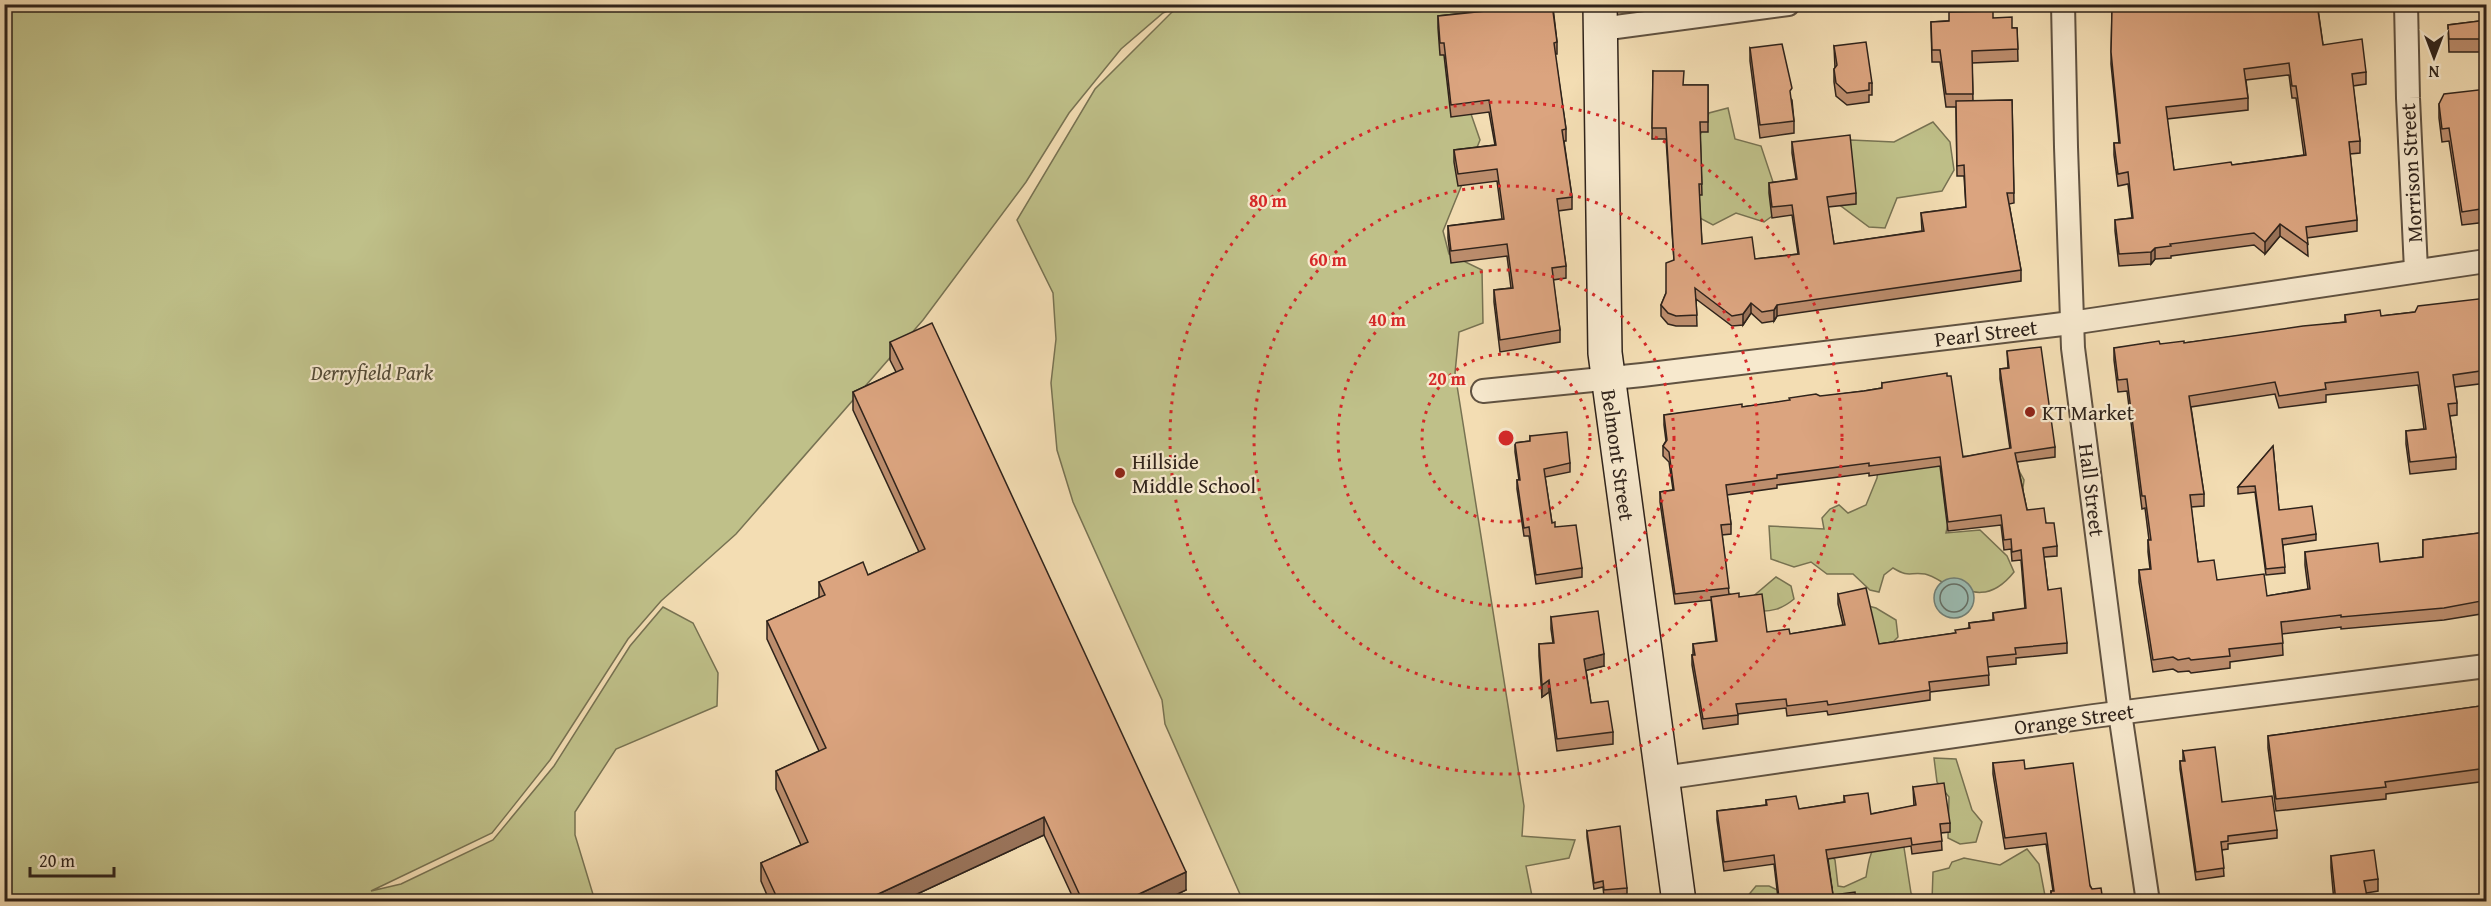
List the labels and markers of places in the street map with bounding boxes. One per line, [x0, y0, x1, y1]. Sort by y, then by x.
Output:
place label: KT Market [2042, 397, 2135, 428]
marker: KT Market [2023, 405, 2037, 419]
centre of rings [1496, 428, 1516, 448]
place label: Hillside Middle School [1132, 446, 1256, 501]
marker: Hillside Middle School [1113, 466, 1127, 480]

